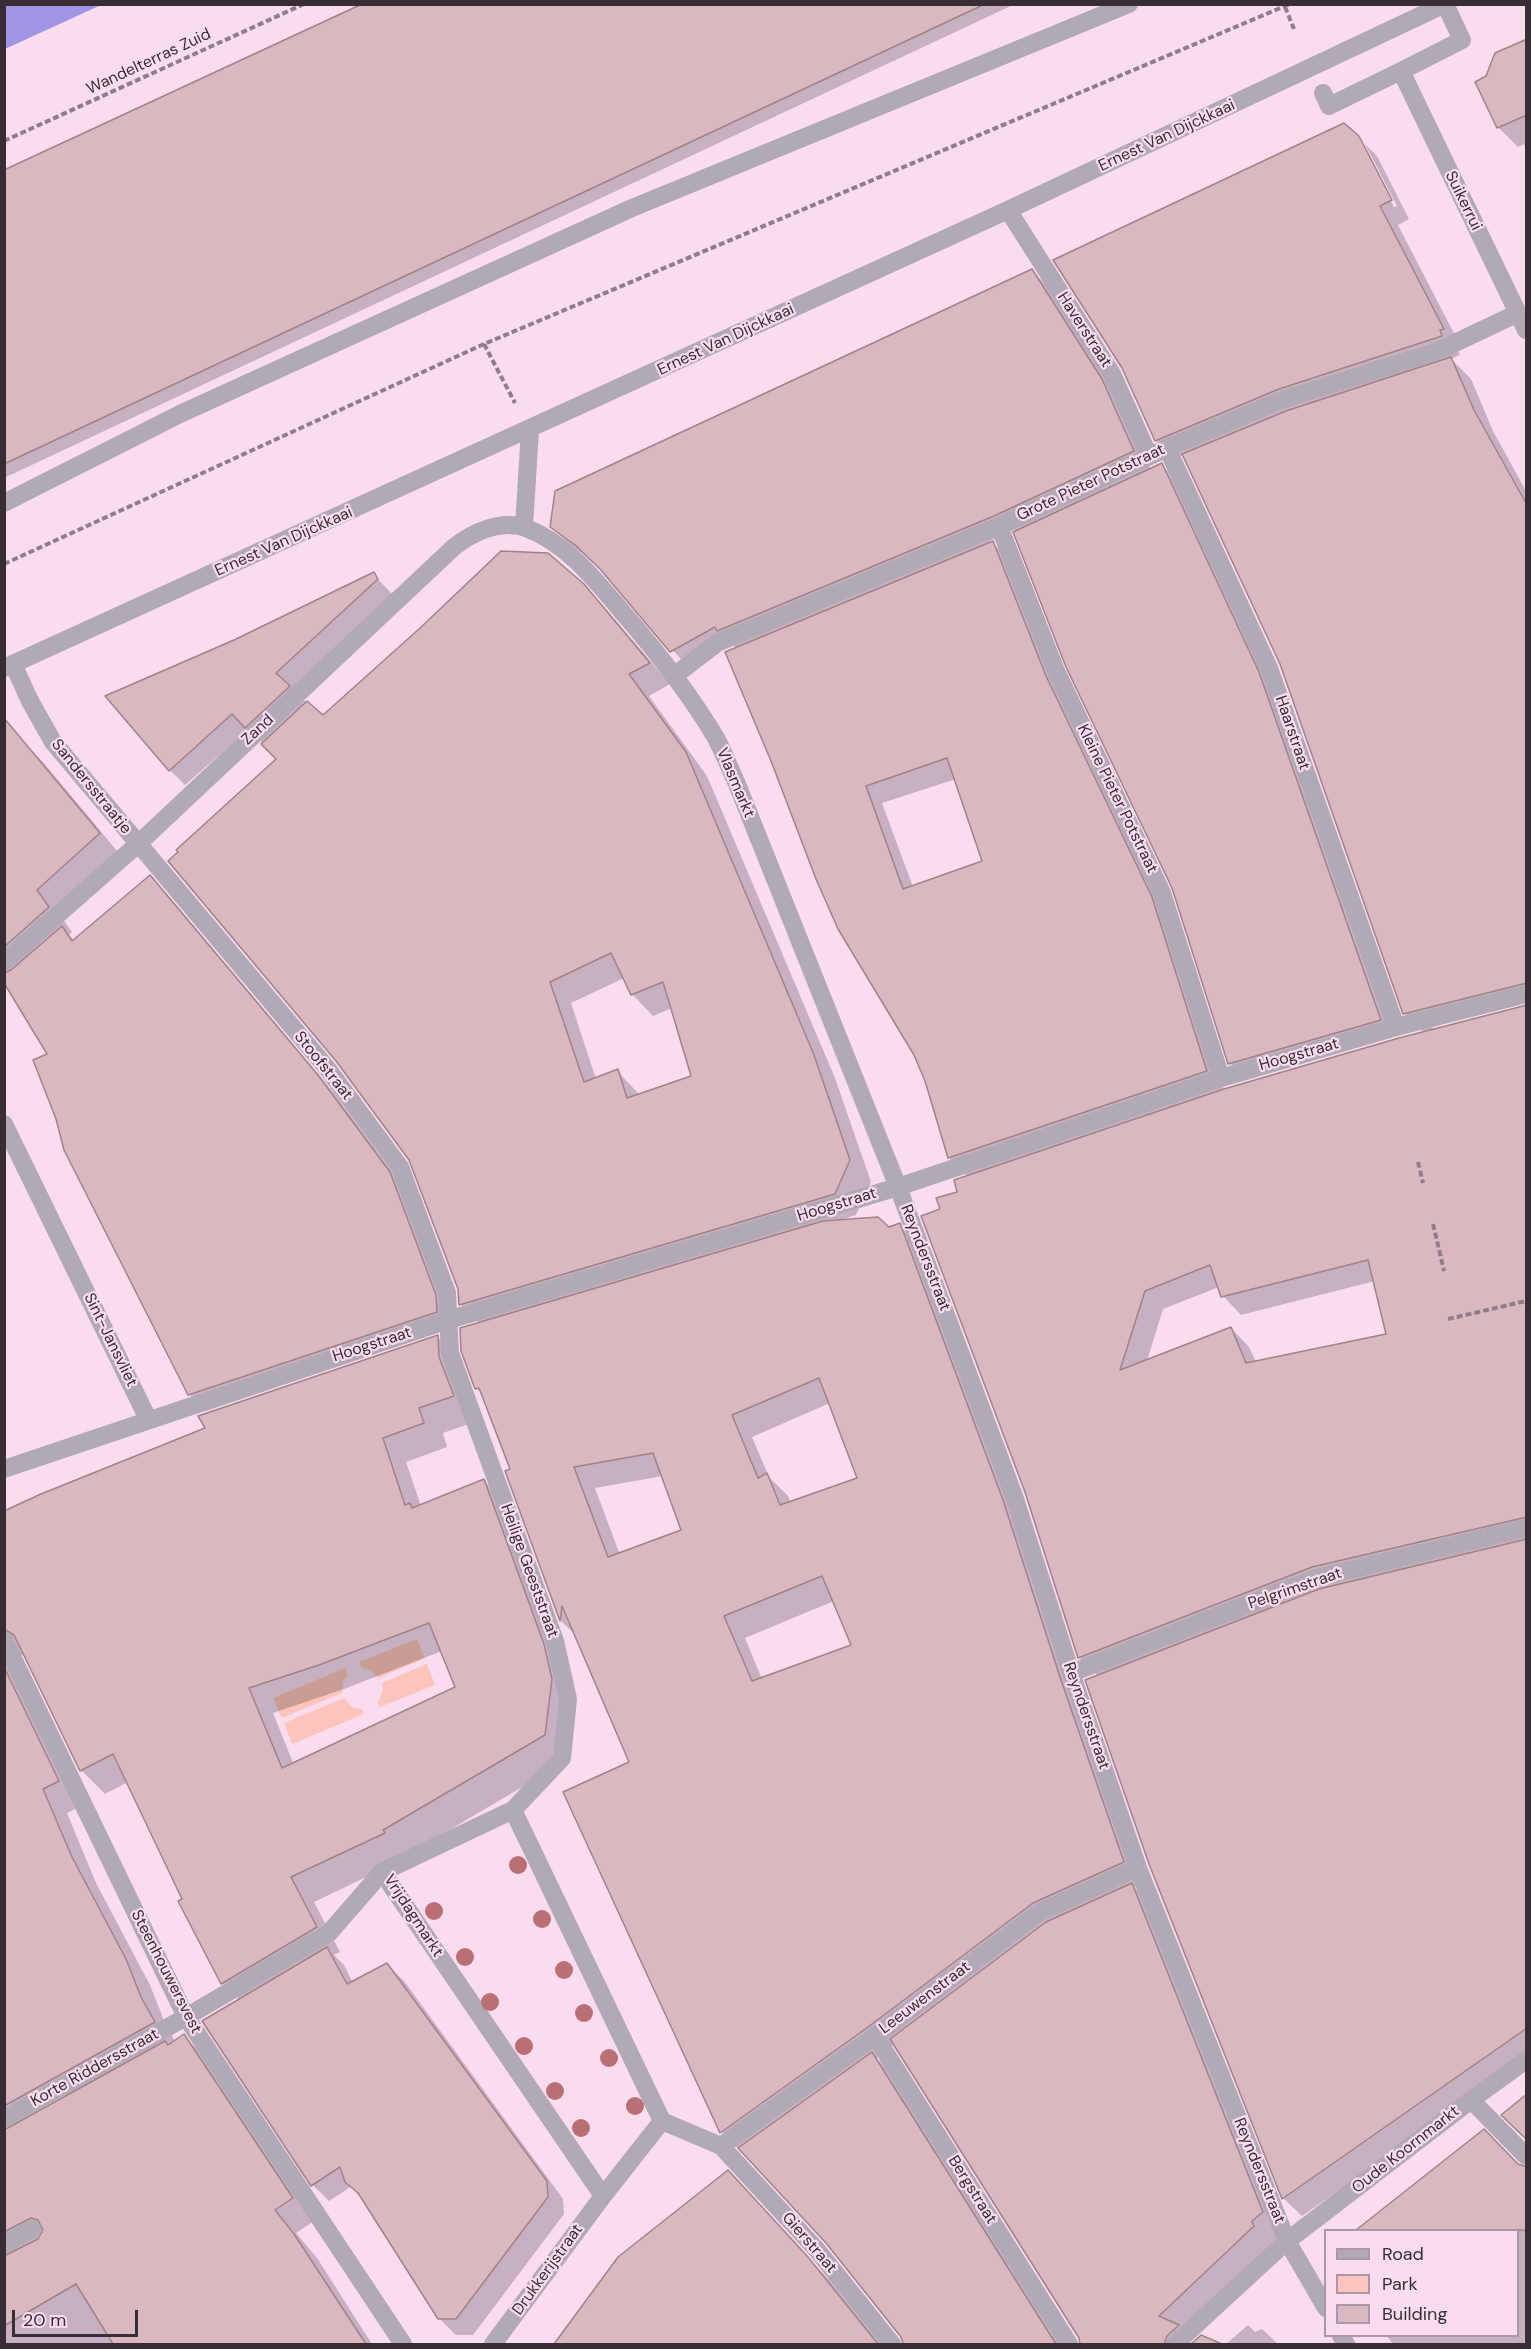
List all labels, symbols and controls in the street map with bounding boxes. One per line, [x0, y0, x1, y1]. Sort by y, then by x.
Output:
street label: Wandelterras Zuid [84, 25, 214, 99]
street label: Ernest Van Dijckkaai [1096, 96, 1238, 176]
street label: Suikerrui [1440, 168, 1486, 234]
street label: Haverstraat [1053, 289, 1115, 371]
street label: Ernest Van Dijckkaai [655, 300, 797, 380]
street label: Grote Pieter Potstraat [1014, 440, 1168, 526]
street label: Ernest Van Dijckkaai [212, 503, 356, 581]
street label: Haarstraat [1270, 693, 1314, 773]
street label: Zand [238, 711, 278, 749]
street label: Kleine Pieter Potstraat [1073, 721, 1161, 877]
street label: Sandersstraatje [47, 736, 135, 838]
street label: Vlasmarkt [712, 745, 758, 821]
street label: Stoofstraat [289, 1028, 357, 1104]
street label: Hoogstraat [1257, 1034, 1341, 1076]
street label: Hoogstraat [795, 1184, 879, 1226]
street label: Reyndersstraat [896, 1202, 954, 1314]
street label: Sint-Jansvliet [79, 1290, 141, 1390]
street label: Hoogstraat [330, 1323, 414, 1367]
street label: Heilige Geeststraat [496, 1502, 562, 1640]
street label: Pelgrimstraat [1246, 1564, 1344, 1614]
street label: Reyndersstraat [1059, 1660, 1113, 1772]
street label: Vrijdagmarkt [379, 1871, 447, 1961]
street label: Steenhouwersvest [127, 1907, 205, 2037]
street label: Leeuwenstraat [876, 1958, 974, 2038]
street label: Korte Riddersstraat [28, 2025, 162, 2111]
street label: Oude Koornmarkt [1348, 2102, 1464, 2198]
street label: Reyndersstraat [1229, 2115, 1289, 2227]
street label: Bergstraat [944, 2152, 1000, 2228]
street label: Gierstraat [777, 2209, 841, 2277]
street label: Drukkerijstraat [509, 2221, 587, 2319]
legend [1324, 2229, 1519, 2337]
text: Road [1382, 2242, 1424, 2266]
text: Park [1382, 2272, 1418, 2296]
scale bar [15, 2298, 141, 2336]
text: Building [1382, 2302, 1447, 2326]
text: 20 m [23, 2308, 66, 2332]

